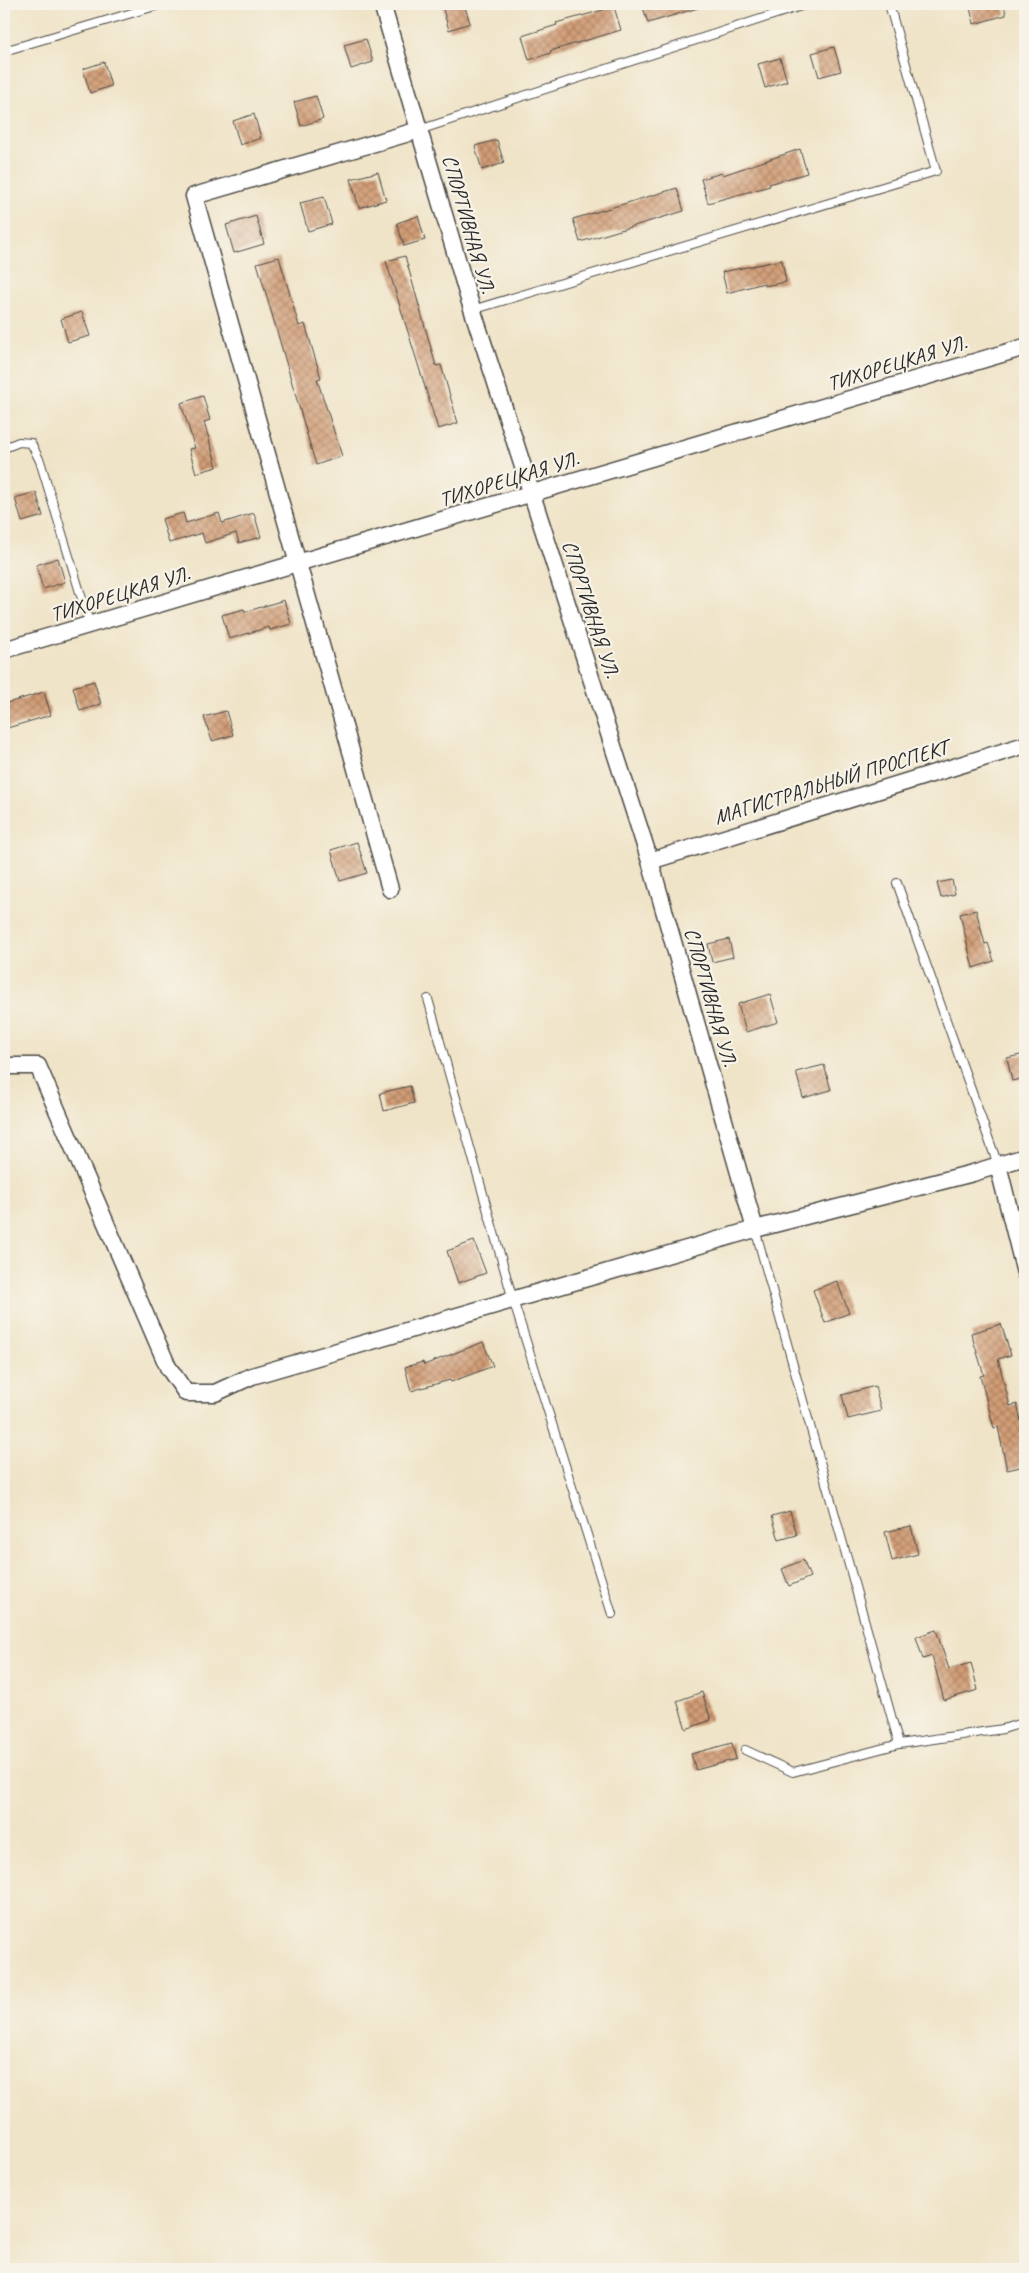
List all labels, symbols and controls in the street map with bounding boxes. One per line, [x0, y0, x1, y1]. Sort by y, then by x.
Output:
street label: СПОРТИВНАЯ УЛ. [437, 152, 501, 297]
street label: ТИХОРЕЦКАЯ УЛ. [824, 329, 971, 397]
street label: ТИХОРЕЦКАЯ УЛ. [436, 445, 583, 513]
street label: СПОРТИВНАЯ УЛ. [557, 537, 626, 682]
street label: ТИХОРЕЦКАЯ УЛ. [47, 560, 194, 628]
street label: МАГИСТРАЛЬНЫЙ ПРОСПЕКТ [711, 732, 956, 830]
street label: СПОРТИВНАЯ УЛ. [679, 925, 743, 1070]

